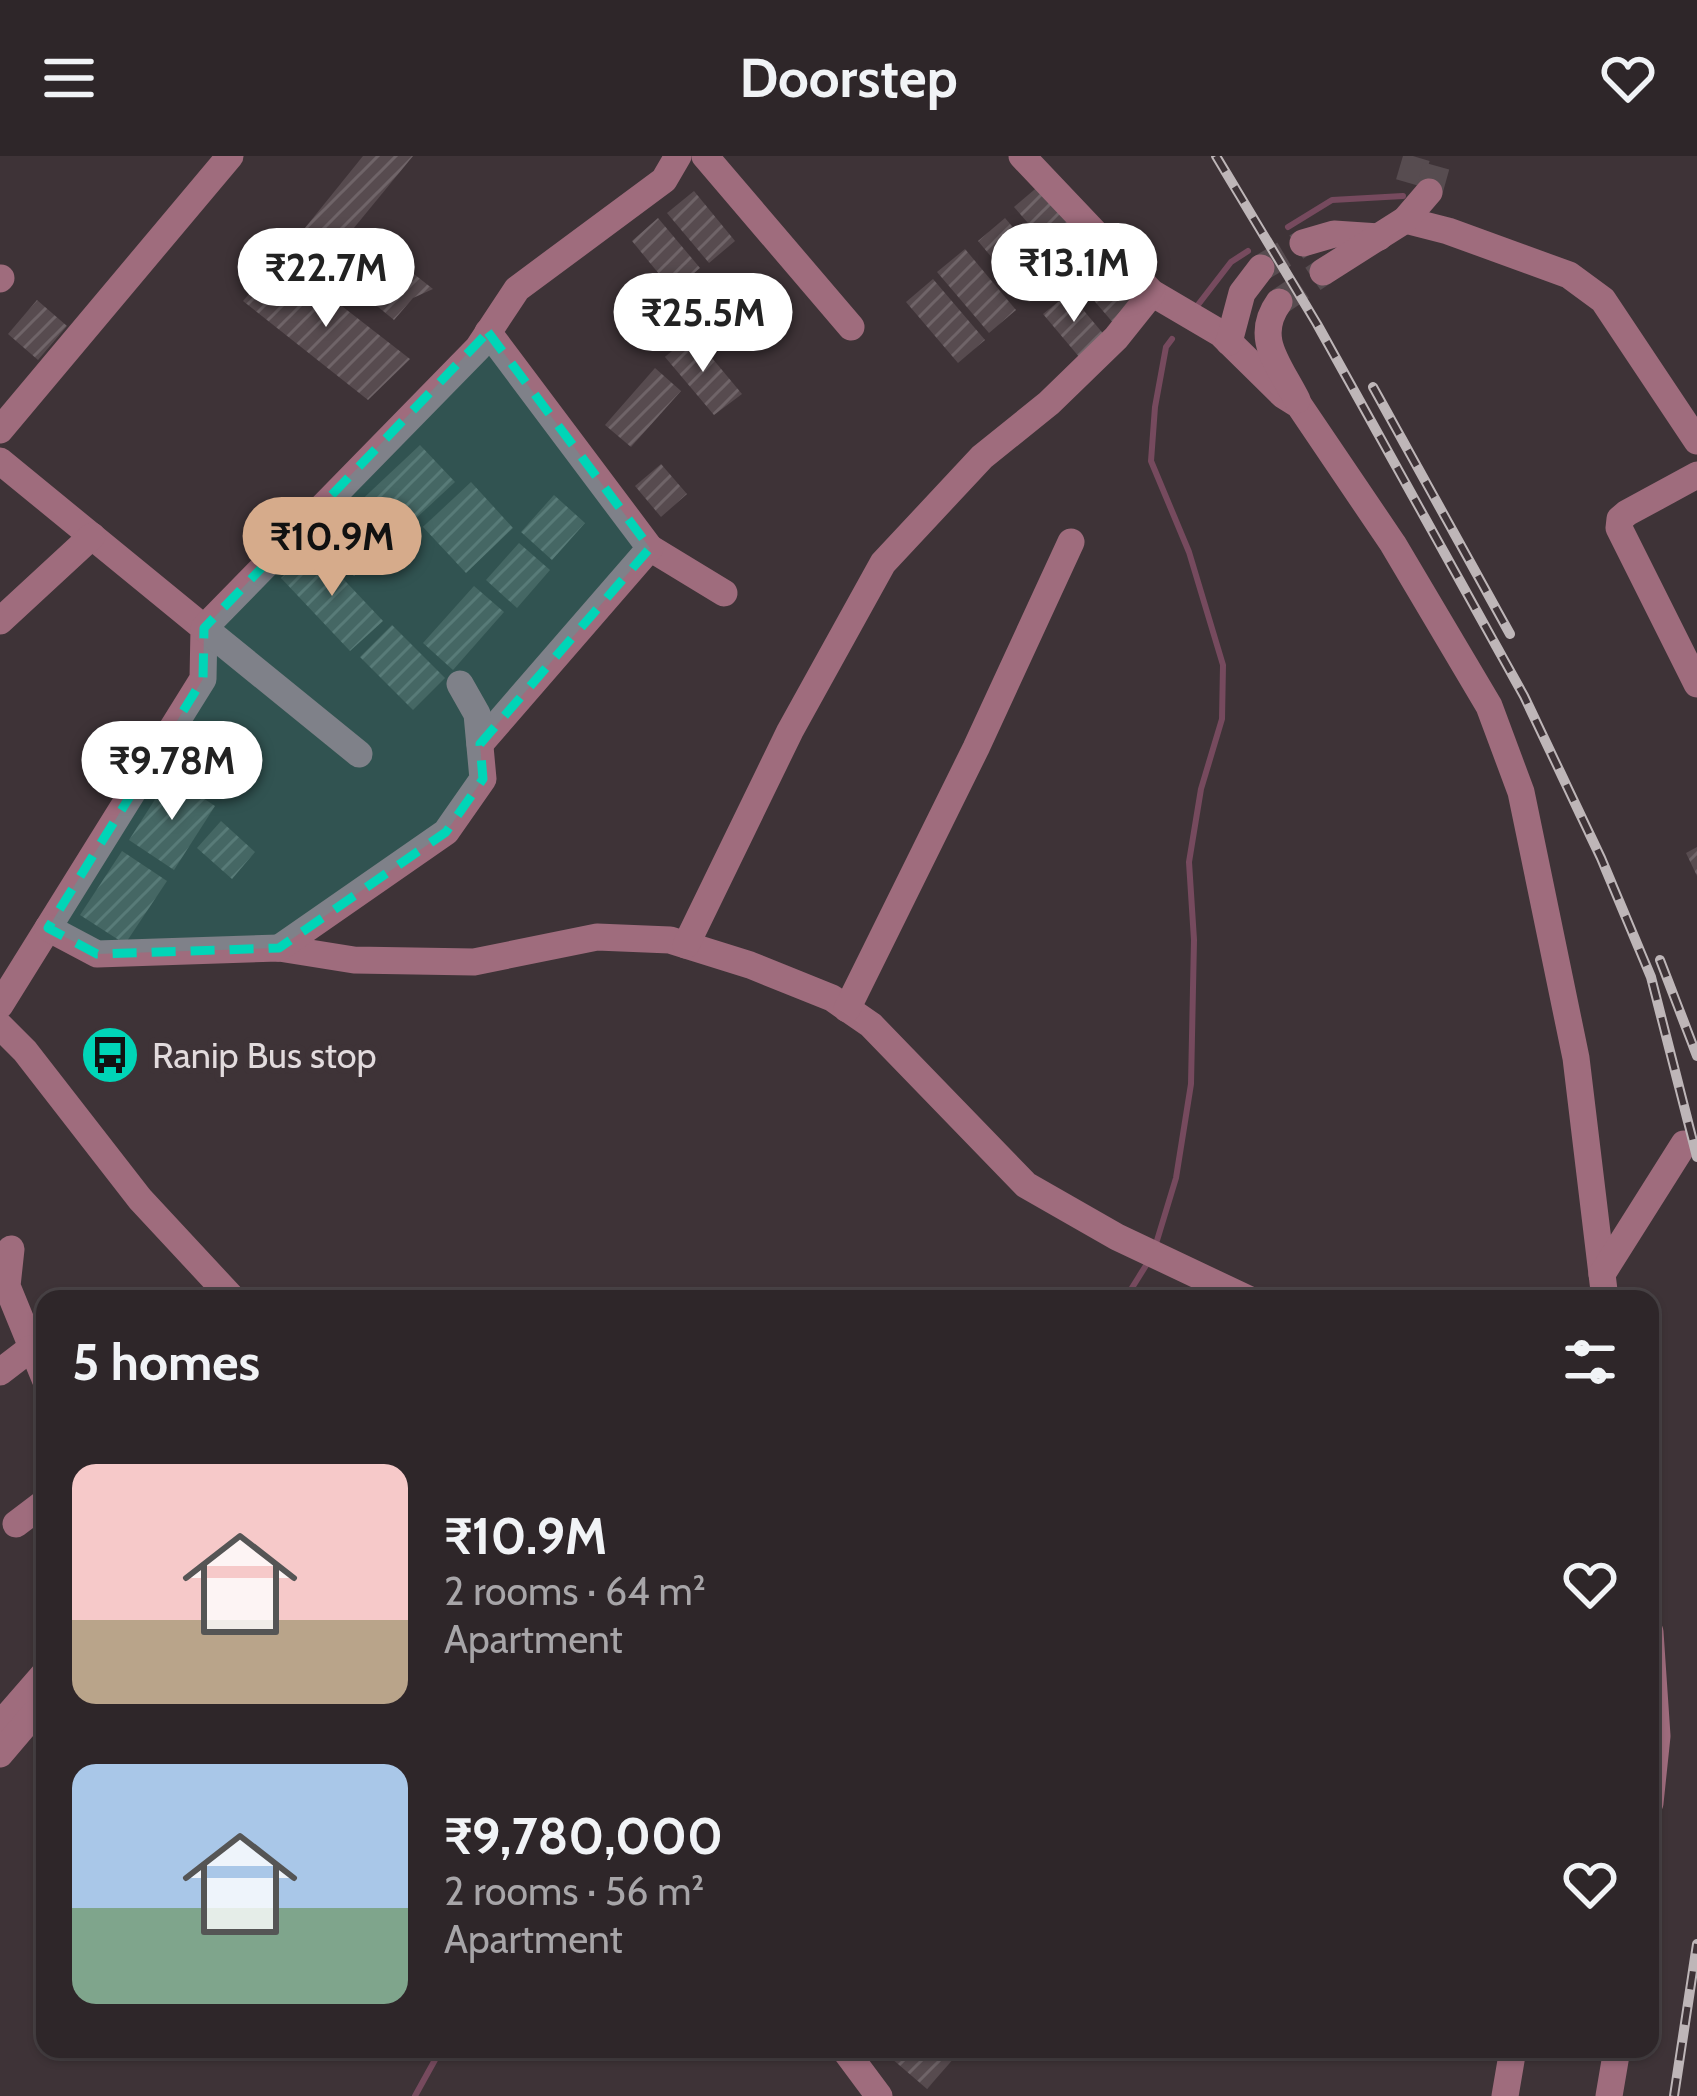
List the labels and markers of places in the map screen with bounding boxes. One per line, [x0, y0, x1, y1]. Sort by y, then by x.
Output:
pin: ₹13.1M [976, 223, 1172, 325]
pin: ₹22.7M [228, 228, 424, 330]
pin: ₹25.5M [605, 273, 801, 375]
pin: ₹10.9M [234, 497, 430, 599]
pin: ₹9.78M [74, 721, 270, 823]
bus stop icon: Ranip Bus stop [79, 1024, 141, 1086]
place label: Ranip Bus stop [152, 1033, 377, 1077]

